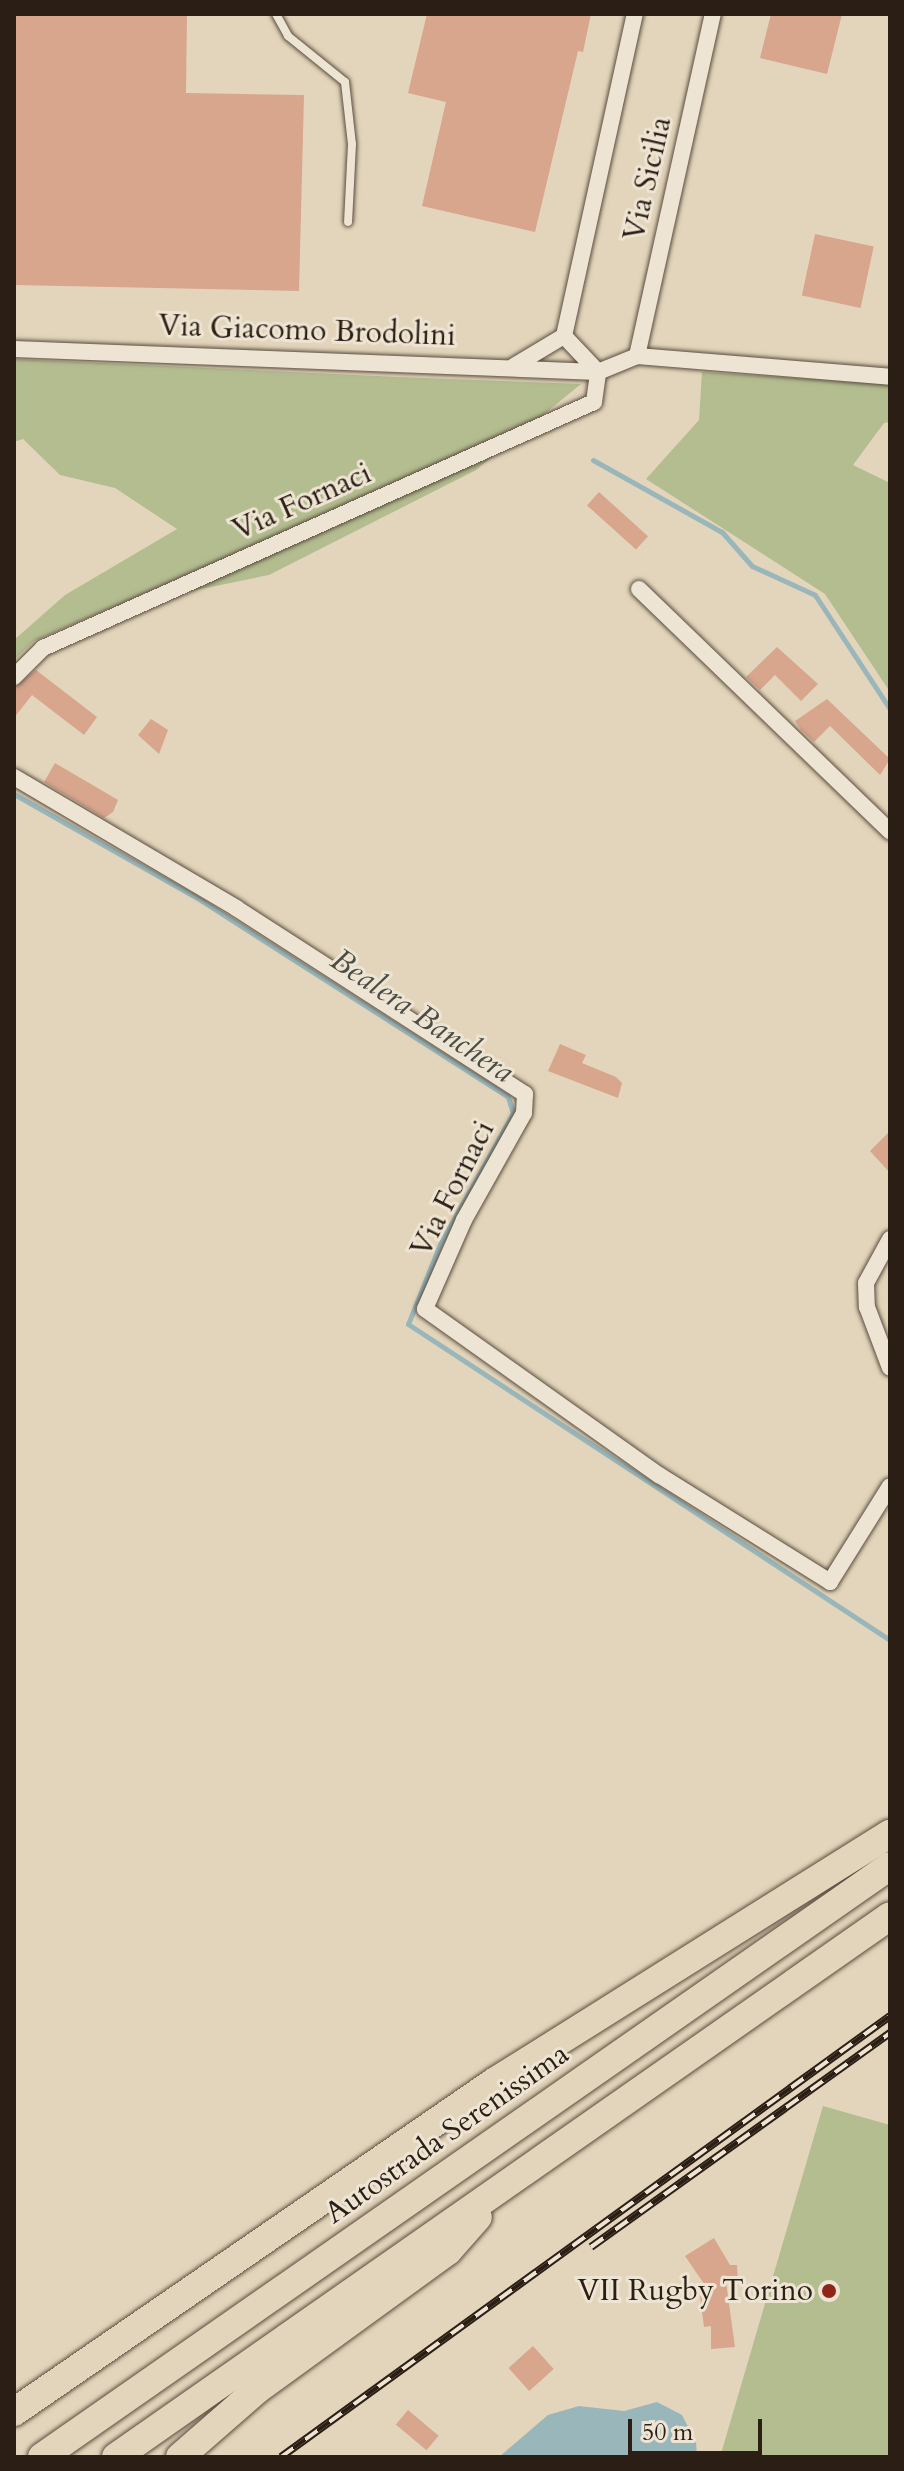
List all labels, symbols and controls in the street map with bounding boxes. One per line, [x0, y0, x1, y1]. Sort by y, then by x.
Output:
street label: Via Sicilia [616, 114, 680, 244]
street label: Via Giacomo Brodolini [158, 308, 456, 354]
street label: Via Fornaci [227, 455, 377, 549]
water label: Bealera Banchera [323, 941, 521, 1091]
street label: Via Fornaci [403, 1115, 503, 1263]
street label: Autostrada Serenissima [318, 2036, 576, 2232]
place label: VII Rugby Torino [577, 2273, 813, 2309]
marker: VII Rugby Torino [820, 2282, 838, 2300]
scale bar [632, 2403, 766, 2453]
text: 50 m [642, 2416, 693, 2449]

